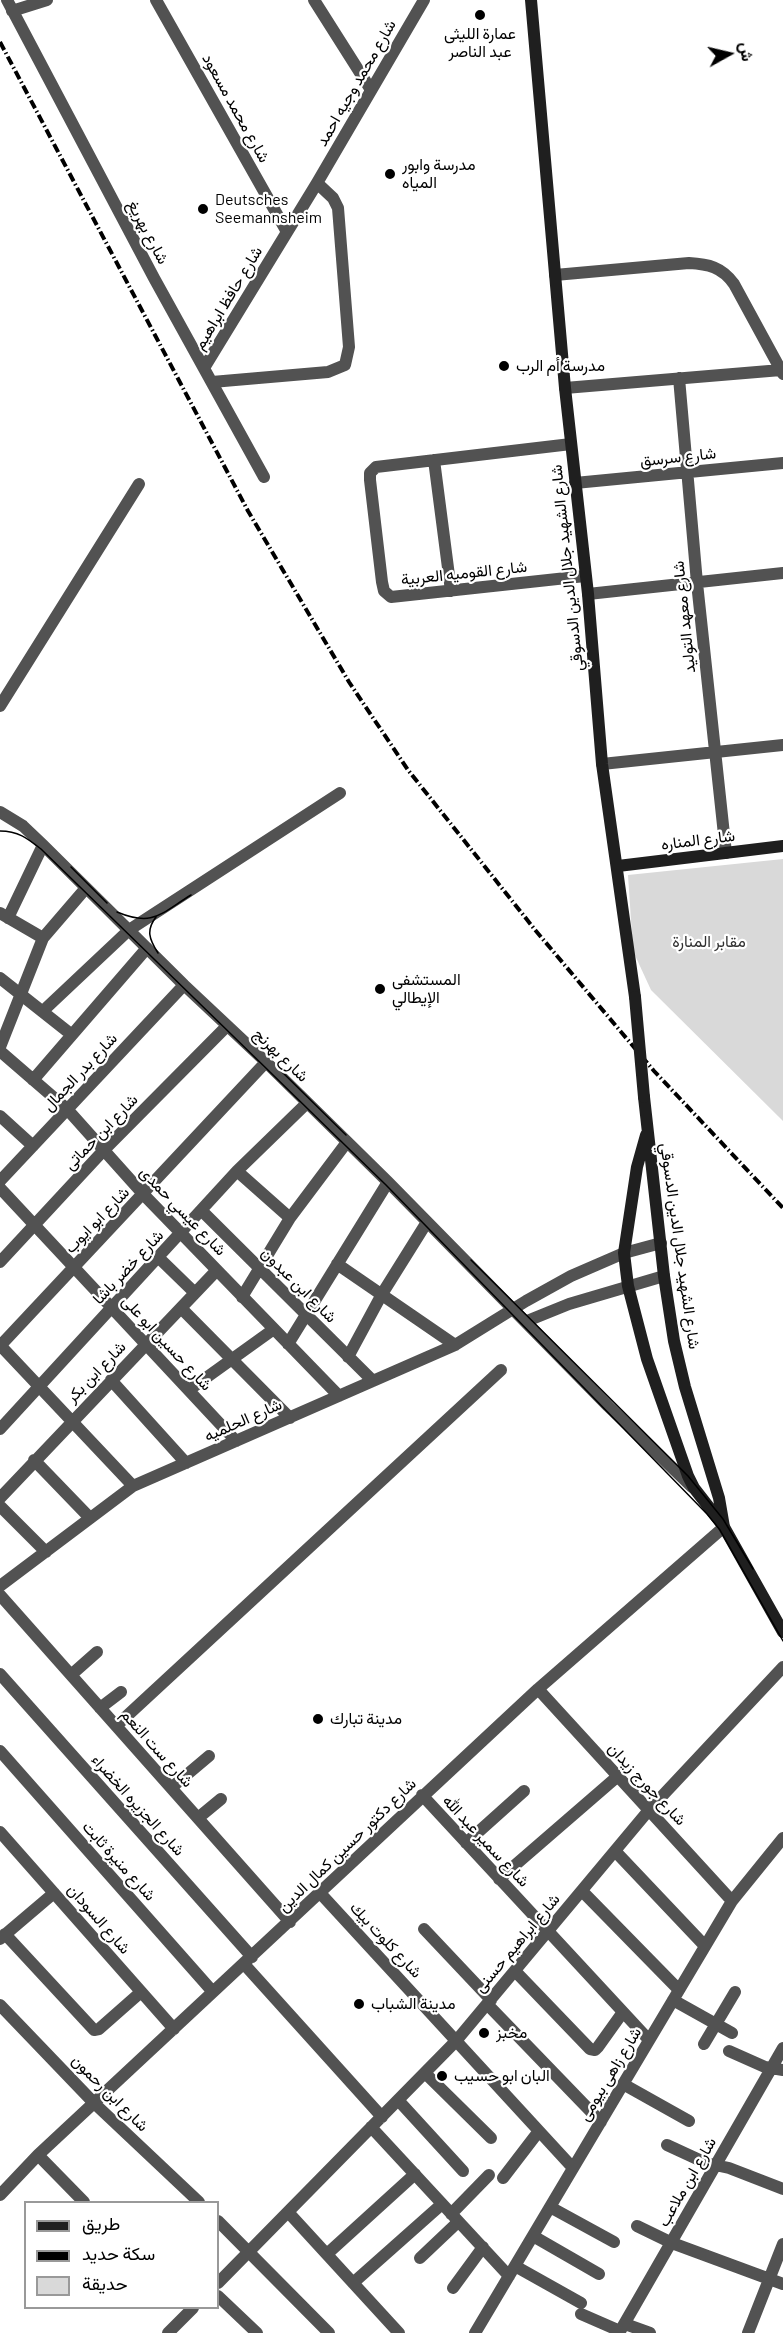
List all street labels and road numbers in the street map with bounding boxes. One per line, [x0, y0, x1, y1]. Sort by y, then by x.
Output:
street label: شارع محمد وجيه احمد [312, 16, 400, 150]
street label: شارع محمد مسعود [198, 50, 274, 166]
street label: شارع بهريغ [123, 197, 173, 267]
street label: شارع حافظ ابراهيم [190, 243, 266, 353]
street label: شارع سرسق [639, 443, 717, 471]
street label: شارع الشهيد جلال الدين الدسوقي [547, 464, 587, 672]
street label: شارع القوميه العربية [400, 557, 528, 589]
street label: شارع معهد التوليد [669, 560, 699, 674]
street label: شارع المناره [660, 826, 736, 854]
street label: شارع بهرنج [250, 1024, 312, 1086]
street label: شارع بدر الجمال [39, 1029, 121, 1115]
street label: شارع ابن حماتى [60, 1090, 142, 1174]
street label: شارع الشهيد جلال الدين الدسوقي [656, 1142, 704, 1350]
street label: شارع عيسي حمدى [136, 1162, 230, 1260]
street label: شارع ابو ايوب [61, 1183, 133, 1257]
street label: شارع خضر باشا [89, 1226, 167, 1308]
street label: شارع ابن عبدون [257, 1243, 341, 1327]
street label: شارع حسين ابو على [118, 1291, 216, 1395]
street label: شارع ابن بكر [62, 1337, 130, 1407]
street label: شارع الحلميه [201, 1394, 285, 1446]
street label: شارع ست النعم [117, 1705, 197, 1791]
street label: شارع جورج زيدان [604, 1739, 690, 1829]
street label: شارع الجزيره الخضراء [87, 1750, 189, 1860]
street label: شارع دكتور حسين كمال الدين [274, 1774, 420, 1916]
street label: شارع سمير عبد الله [439, 1791, 533, 1891]
street label: شارع منيرة ثابت [78, 1817, 160, 1905]
street label: شارع السودان [63, 1880, 135, 1958]
street label: شارع ابراهيم حسنى [470, 1890, 564, 1996]
street label: شارع كلوت بيك [346, 1898, 426, 1982]
street label: شارع زاهى بيومى [574, 2024, 646, 2124]
street label: شارع ابن رحمون [68, 2051, 152, 2135]
street label: شارع ابن ملاعب [654, 2134, 720, 2230]

